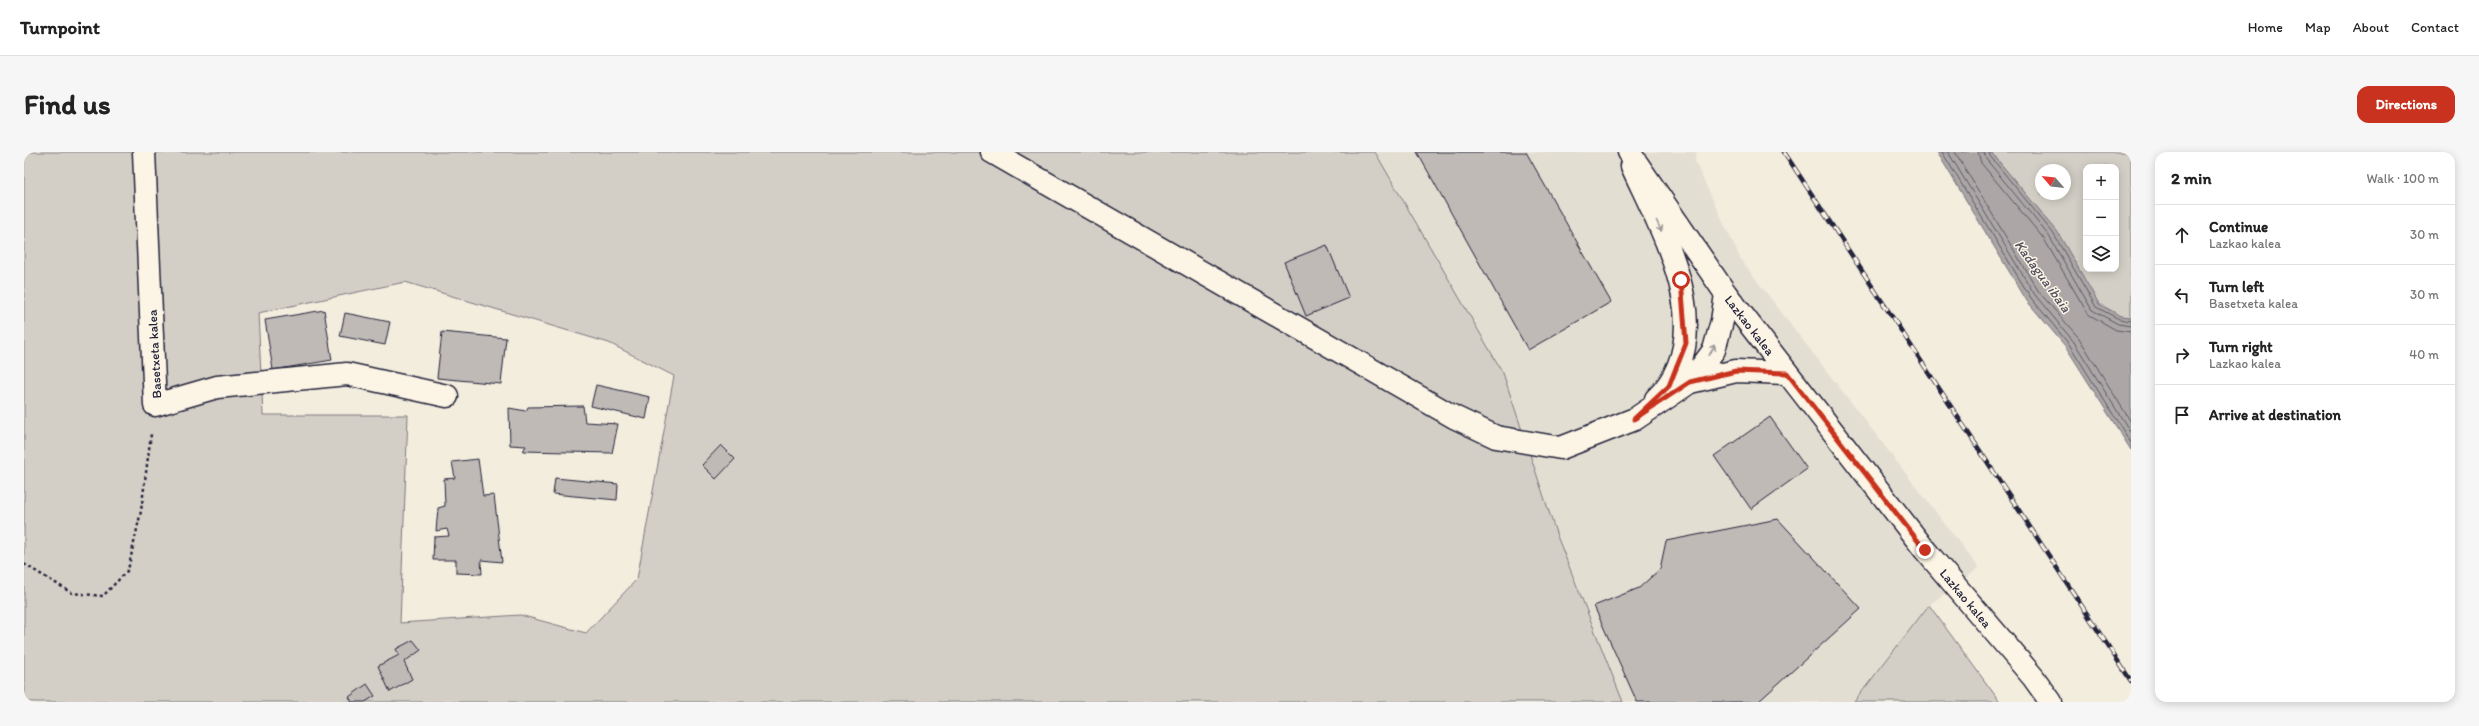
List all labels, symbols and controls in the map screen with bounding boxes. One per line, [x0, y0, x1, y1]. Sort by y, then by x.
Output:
text: Turnpoint [20, 16, 100, 39]
text: Home [2248, 19, 2283, 36]
text: Map [2305, 19, 2331, 36]
text: About [2353, 19, 2389, 36]
text: Contact [2411, 19, 2459, 36]
button: Directions [2357, 86, 2455, 123]
text: Find us [24, 87, 111, 121]
north arrow [2035, 164, 2071, 200]
map controls [2083, 164, 2119, 272]
button: + [2083, 164, 2119, 200]
text: 2 min [2171, 168, 2211, 188]
text: Walk · 100 m [2366, 171, 2439, 186]
button: − [2083, 200, 2119, 236]
text: Continue [2209, 218, 2268, 236]
one-way arrow [1656, 219, 1663, 231]
icon: ahead [2171, 224, 2193, 246]
text: 30 m [2410, 227, 2439, 242]
button: layers [2083, 236, 2119, 272]
text: Lazkao kalea [2209, 236, 2281, 251]
water label: Kadagua ibaia [2011, 237, 2075, 317]
route start [1672, 271, 1690, 289]
text: Turn left [2209, 278, 2264, 296]
icon: left [2171, 284, 2193, 306]
text: 30 m [2410, 287, 2439, 302]
street label: Lazkao kalea [1722, 292, 1778, 358]
text: Basetxeta kalea [2209, 296, 2298, 311]
street label: Basetxeta kalea [145, 309, 164, 399]
text: Turn right [2209, 338, 2273, 356]
one-way arrow [1709, 344, 1716, 356]
icon: right [2171, 344, 2193, 366]
text: 40 m [2409, 347, 2439, 362]
text: Lazkao kalea [2209, 356, 2281, 371]
icon: arrive [2171, 404, 2193, 426]
text: Arrive at destination [2209, 406, 2341, 424]
route end [1916, 541, 1934, 559]
street label: Lazkao kalea [1937, 566, 1995, 631]

